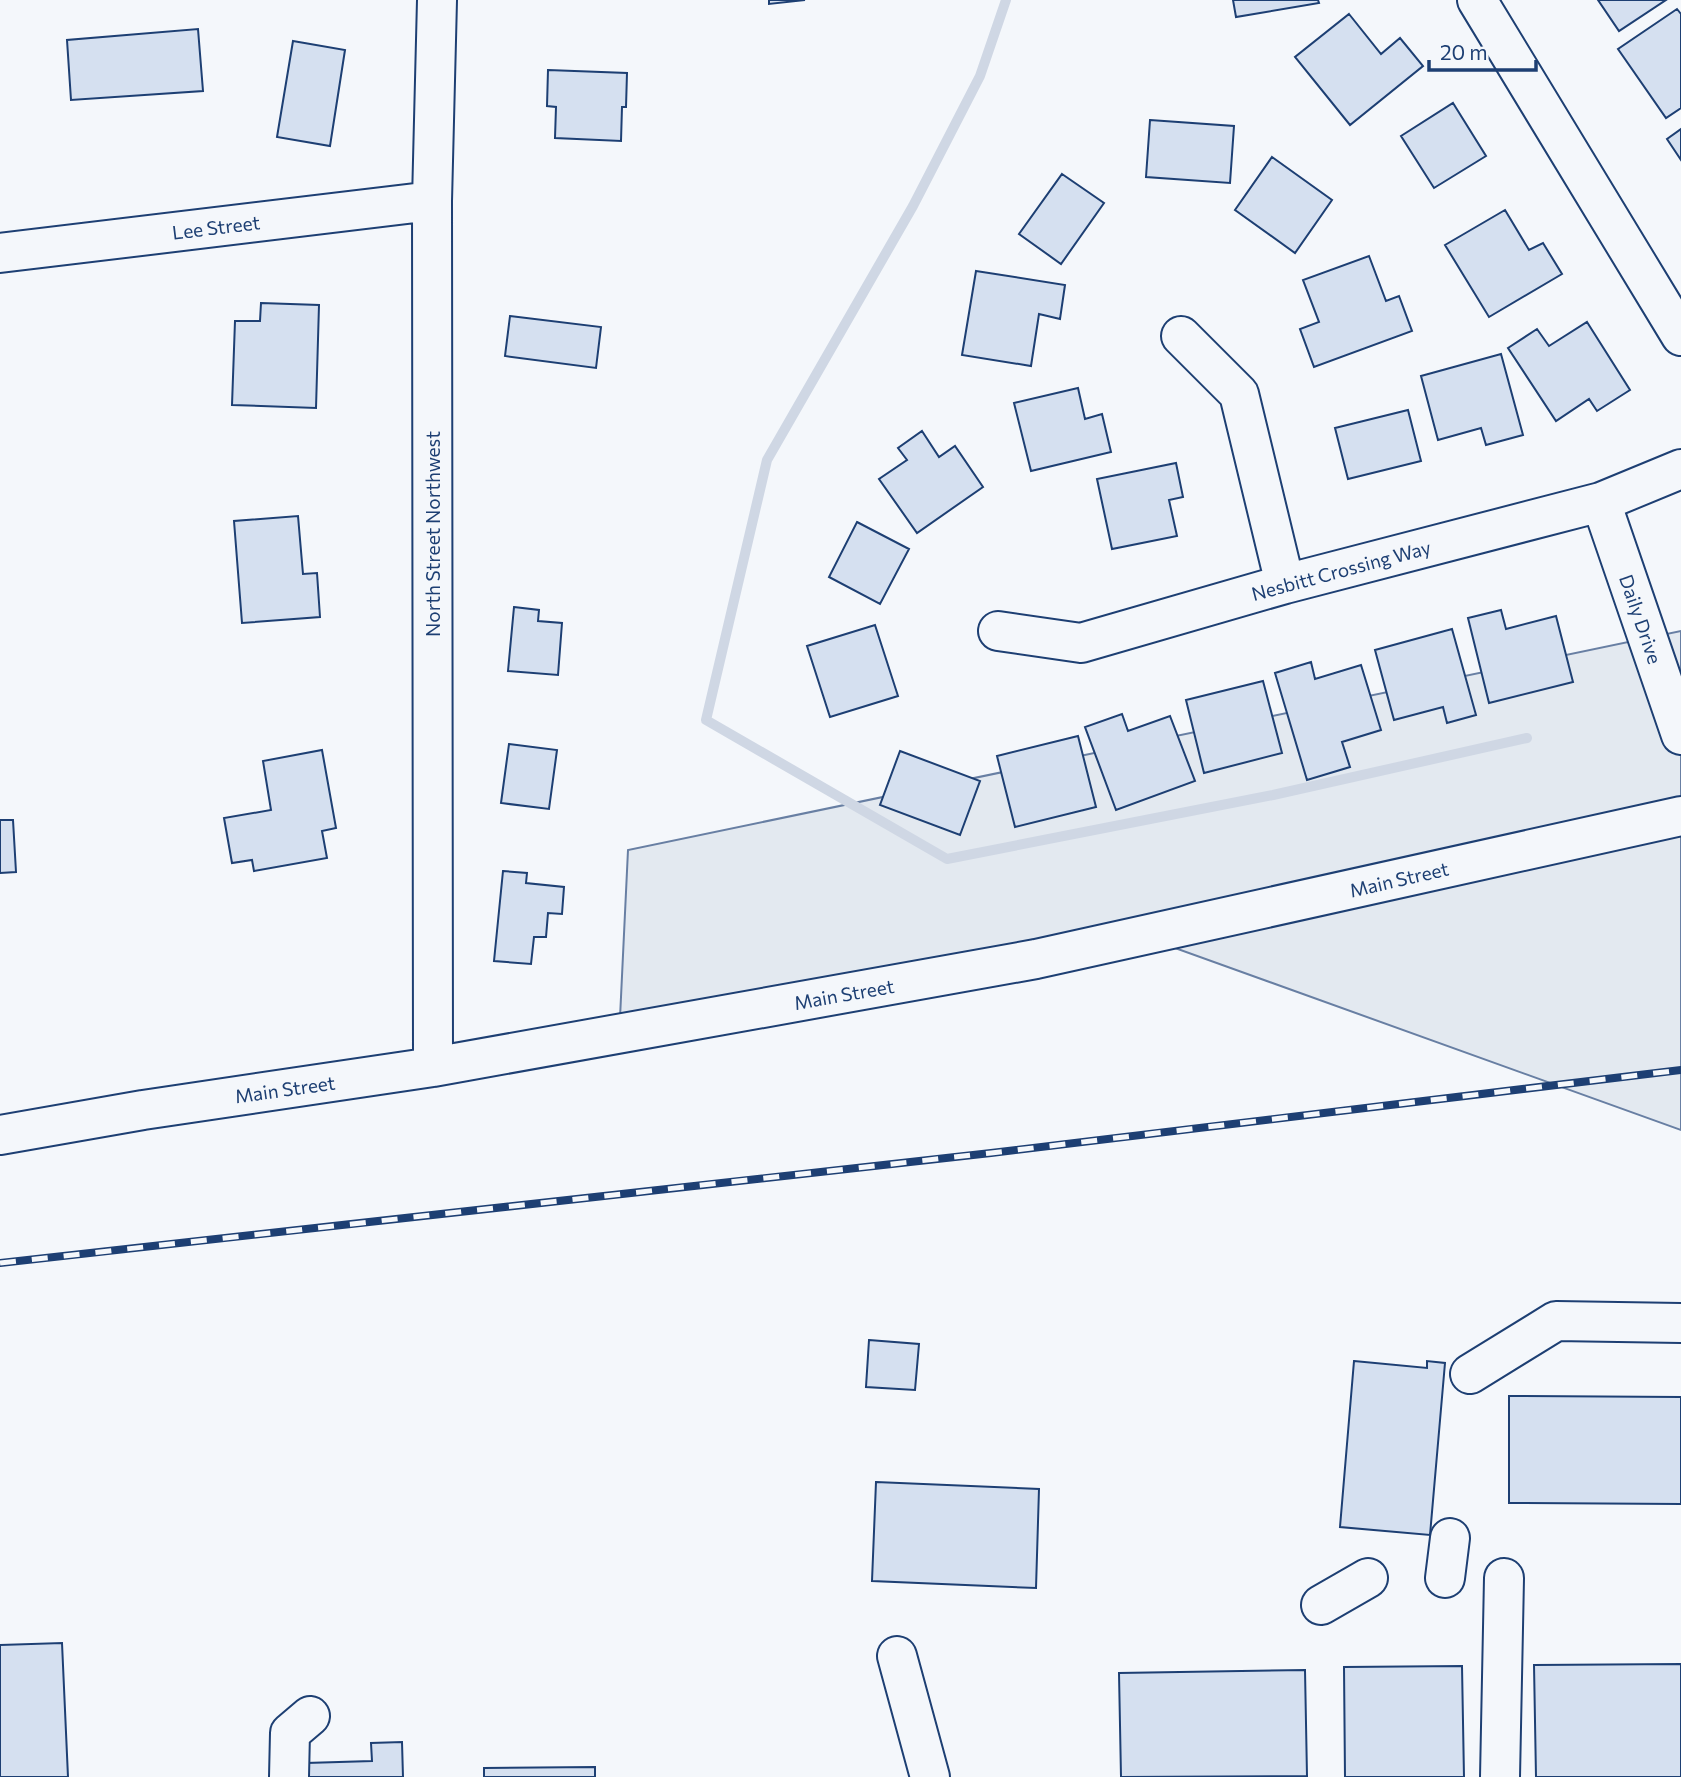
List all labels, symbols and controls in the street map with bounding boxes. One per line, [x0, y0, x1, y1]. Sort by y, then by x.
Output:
scale bar [1429, 28, 1536, 72]
text: 20 m [1440, 39, 1488, 64]
street label: Lee Street [171, 210, 261, 244]
street label: North Street Northwest [421, 431, 444, 637]
street label: Nesbitt Crossing Way [1249, 535, 1433, 605]
street label: Daily Drive [1615, 571, 1667, 667]
street label: Main Street [1347, 856, 1451, 902]
street label: Main Street [792, 974, 896, 1014]
street label: Main Street [233, 1071, 337, 1107]

